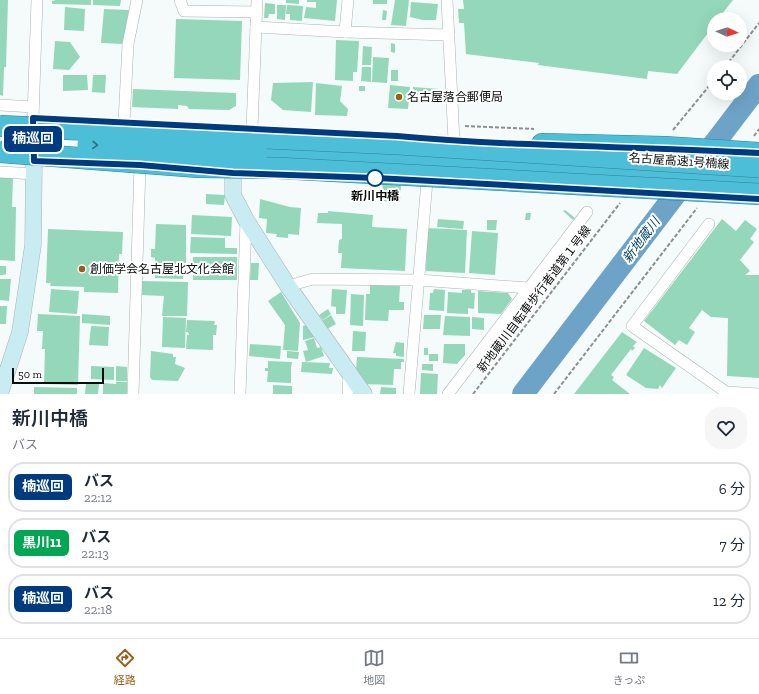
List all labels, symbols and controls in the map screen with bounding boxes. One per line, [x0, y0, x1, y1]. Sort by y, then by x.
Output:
north arrow [707, 12, 747, 52]
map controls [707, 12, 747, 100]
button: locate [707, 60, 747, 100]
place label: 名古屋落合郵便局 [407, 90, 503, 104]
marker: 名古屋落合郵便局 [394, 92, 404, 102]
line badge: 楠巡回 [10, 126, 56, 152]
text: 楠巡回 [12, 130, 54, 147]
one-way arrow [92, 140, 98, 149]
street label: 名古屋高速1号楠線 [628, 151, 730, 171]
marker: 新川中橋 [366, 169, 384, 187]
place label: 新川中橋 [351, 189, 400, 203]
water label: 新地蔵川 [619, 213, 664, 265]
street label: 新地蔵川自転車歩行者道第１号線 [474, 223, 594, 375]
place label: 創価学会名古屋北文化会館 [90, 262, 234, 276]
marker: 創価学会名古屋北文化会館 [77, 264, 87, 274]
scale bar [12, 366, 104, 385]
text: 50 m [18, 368, 42, 381]
text: 新川中橋 [12, 407, 88, 430]
button: heart [705, 407, 747, 449]
text: バス [12, 437, 38, 452]
text: バス [84, 472, 114, 490]
text: 楠巡回 [22, 478, 64, 495]
text: 6 分 [719, 480, 745, 498]
text: 22:12 [84, 490, 112, 505]
text: バス [81, 528, 111, 546]
text: 黒川11 [22, 534, 61, 551]
text: 7 分 [720, 536, 745, 554]
text: 22:13 [81, 546, 109, 561]
text: バス [84, 584, 114, 602]
text: 楠巡回 [22, 590, 64, 607]
text: 12 分 [713, 592, 745, 610]
text: 22:18 [84, 602, 112, 617]
tab: 経路 [114, 647, 136, 687]
tab: 地図 [363, 647, 385, 687]
tab: きっぷ [613, 647, 645, 687]

